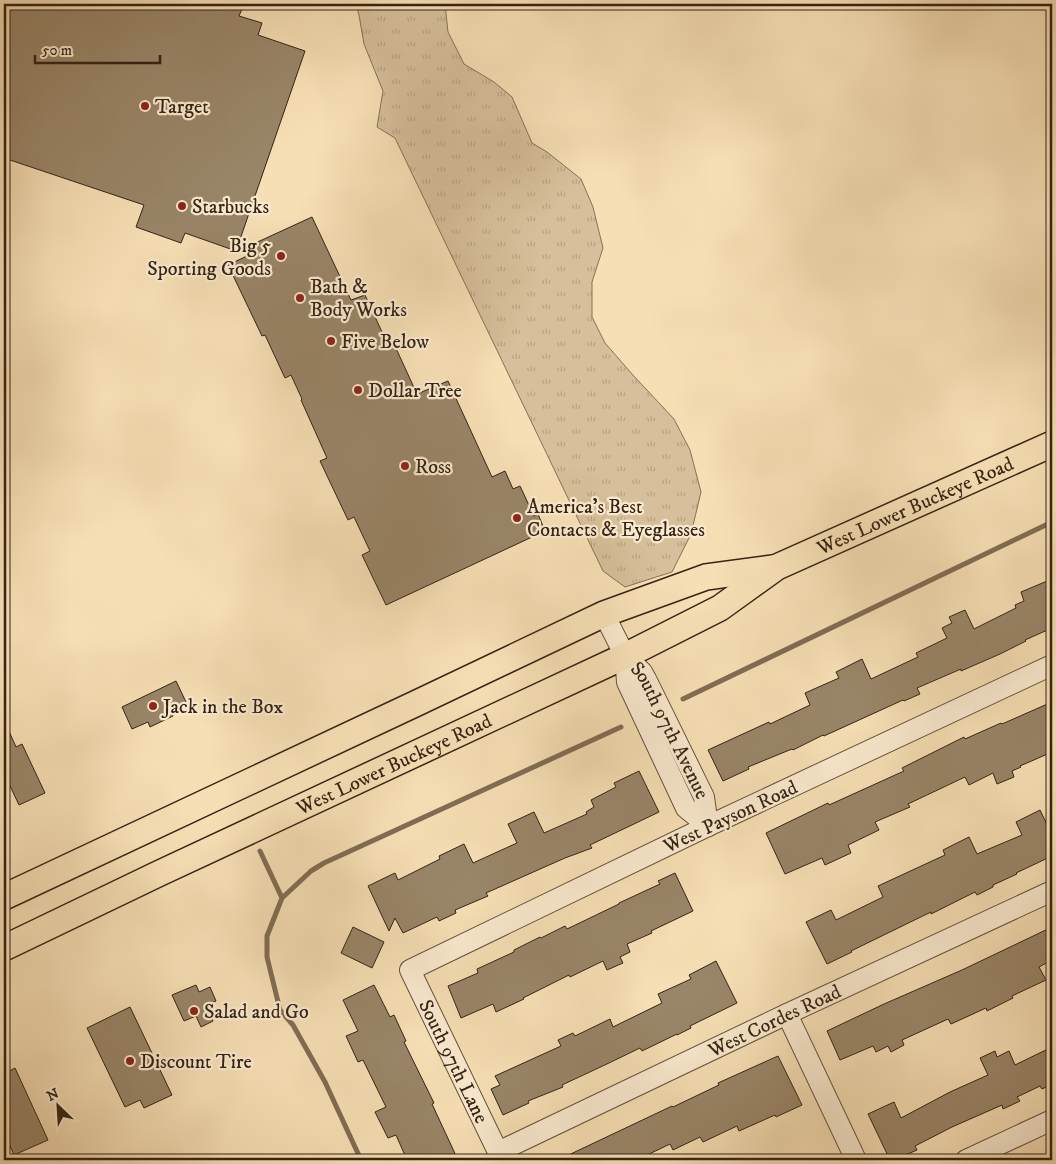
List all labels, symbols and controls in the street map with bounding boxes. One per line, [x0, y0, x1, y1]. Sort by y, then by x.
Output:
scale bar [35, 32, 160, 64]
text: 50 m [42, 41, 72, 60]
place label: Target [155, 95, 209, 120]
marker: Target [139, 100, 151, 112]
place label: Starbucks [192, 195, 269, 220]
marker: Starbucks [176, 200, 188, 212]
place label: Big 5 Sporting Goods [147, 234, 271, 282]
marker: Big 5 Sporting Goods [275, 250, 287, 262]
place label: Bath & Body Works [310, 275, 407, 323]
marker: Bath & Body Works [294, 292, 306, 304]
place label: Five Below [341, 330, 429, 355]
marker: Five Below [325, 335, 337, 347]
place label: Dollar Tree [368, 379, 462, 404]
marker: Dollar Tree [352, 384, 364, 396]
street label: West Lower Buckeye Road [813, 452, 1018, 562]
place label: Ross [415, 455, 452, 480]
marker: Ross [399, 460, 411, 472]
place label: America's Best Contacts & Eyeglasses [527, 495, 705, 543]
marker: America's Best Contacts & Eyeglasses [511, 512, 523, 524]
street label: South 97th Avenue [625, 657, 714, 804]
place label: Jack in the Box [161, 695, 284, 720]
marker: Jack in the Box [147, 700, 159, 712]
street label: West Lower Buckeye Road [292, 709, 496, 822]
street label: West Payson Road [659, 775, 802, 860]
street label: West Cordes Road [704, 980, 845, 1064]
street label: South 97th Lane [412, 996, 493, 1128]
place label: Salad and Go [204, 1000, 309, 1025]
marker: Salad and Go [188, 1005, 200, 1017]
place label: Discount Tire [140, 1050, 252, 1075]
marker: Discount Tire [124, 1055, 136, 1067]
north arrow [32, 1082, 82, 1132]
text: N [44, 1084, 62, 1106]

